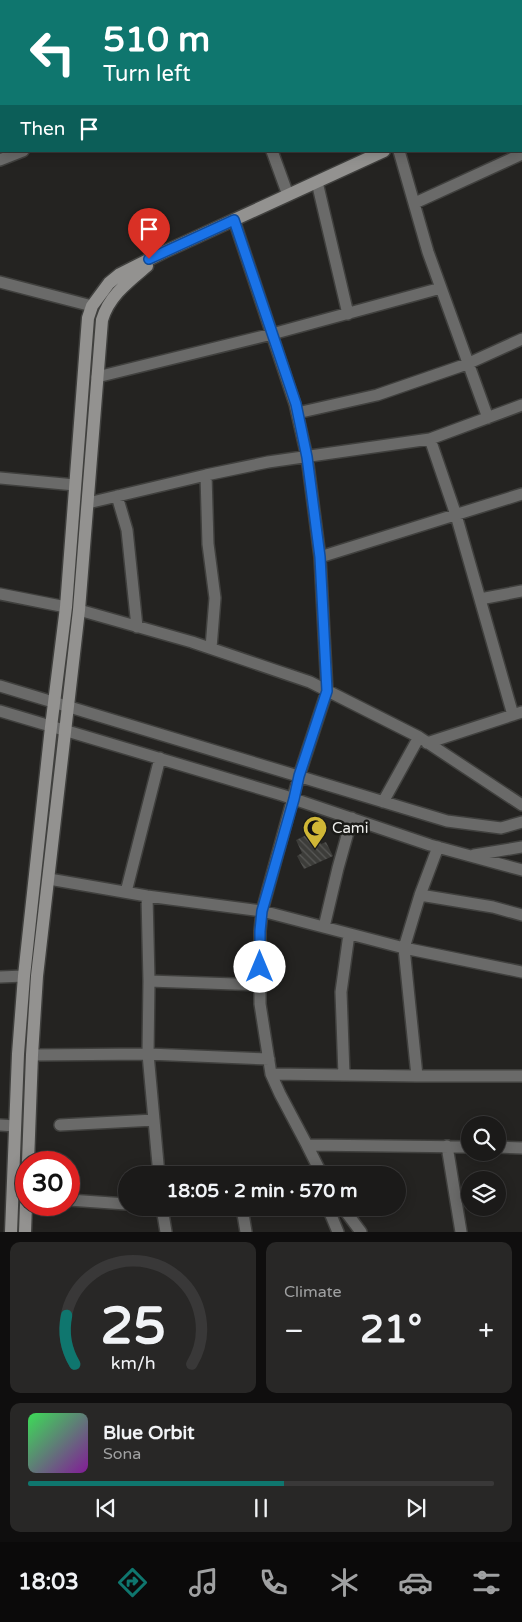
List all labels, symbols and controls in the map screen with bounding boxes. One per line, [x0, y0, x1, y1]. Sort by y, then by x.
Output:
text: 510 m [103, 19, 210, 61]
icon: left [20, 20, 85, 85]
text: Turn left [103, 61, 191, 87]
icon: arrive [75, 115, 103, 143]
text: Then [20, 118, 65, 140]
pin [128, 208, 170, 259]
icon: arrive [135, 215, 163, 243]
mosque icon: Cami [302, 815, 328, 849]
place label: Cami [332, 819, 368, 837]
position arrow [233, 940, 285, 992]
map controls [461, 1116, 506, 1216]
button: search [461, 1116, 506, 1161]
speed limit sign: 30 [15, 1151, 80, 1216]
button: layers [461, 1171, 506, 1216]
text: 18:05 · 2 min · 570 m [166, 1180, 358, 1202]
text: Climate [284, 1282, 342, 1302]
text: 25 [100, 1295, 166, 1358]
text: 21° [360, 1307, 422, 1353]
text: − [284, 1314, 304, 1348]
text: + [478, 1314, 494, 1348]
text: km/h [111, 1353, 155, 1374]
text: Blue Orbit [103, 1422, 195, 1444]
text: Sona [103, 1444, 141, 1464]
icon: previous [92, 1494, 120, 1522]
icon: pause [247, 1494, 275, 1522]
icon: next [402, 1494, 430, 1522]
icon: directions [115, 1565, 150, 1600]
icon: music [186, 1565, 221, 1600]
icon: phone [256, 1565, 291, 1600]
icon: climate [327, 1565, 362, 1600]
icon: car [398, 1565, 433, 1600]
icon: filters [469, 1565, 504, 1600]
text: 18:03 [18, 1569, 79, 1595]

